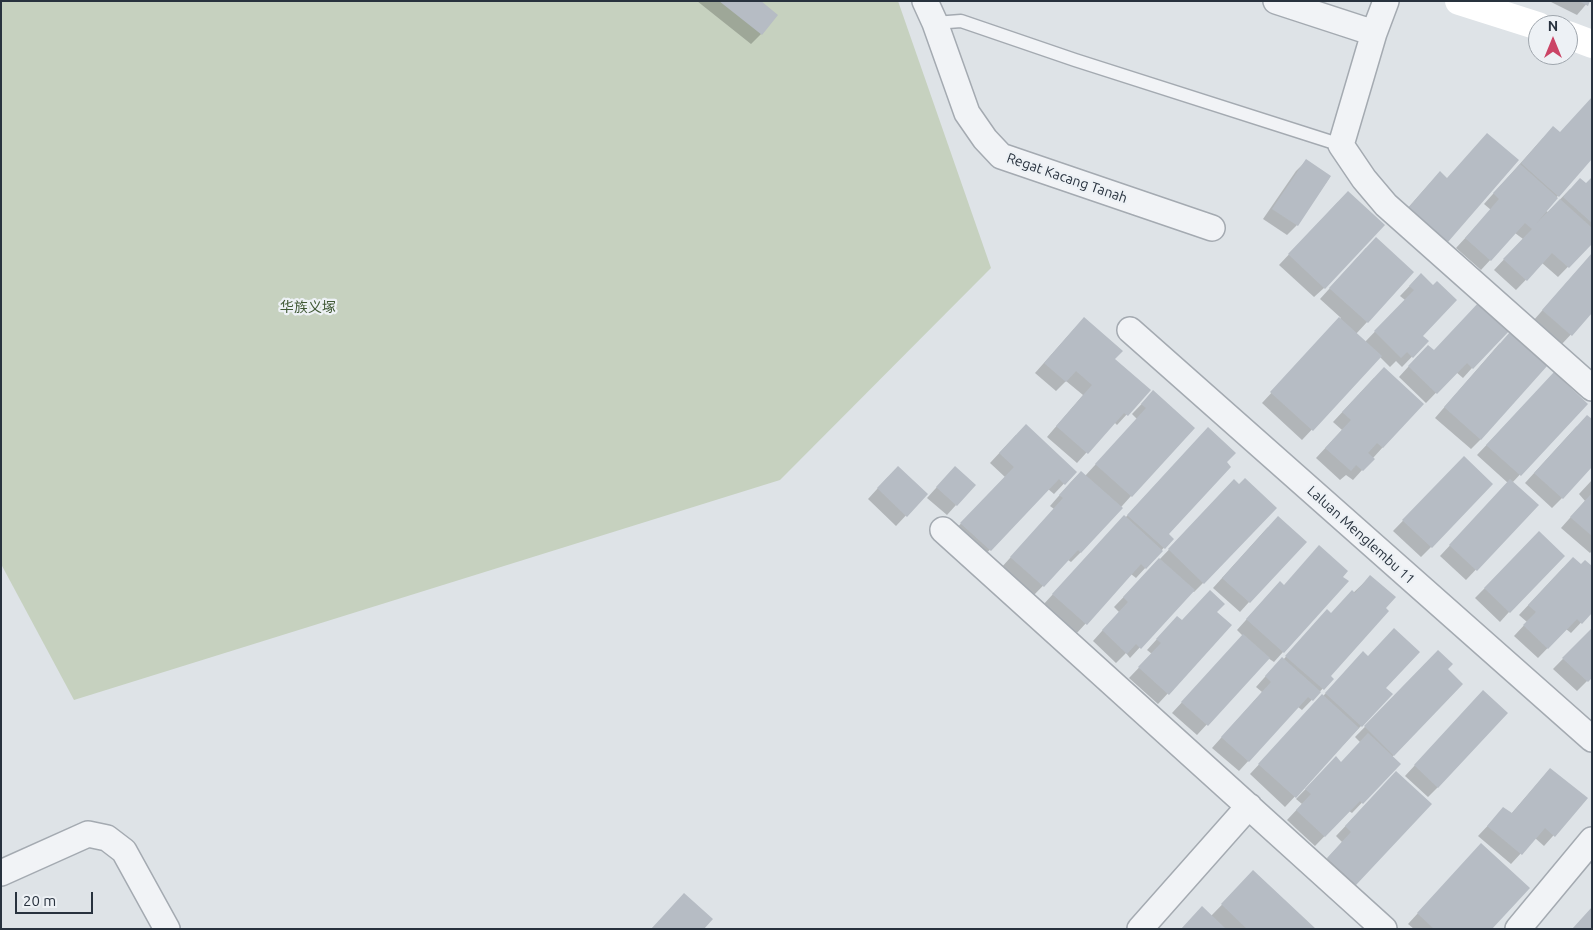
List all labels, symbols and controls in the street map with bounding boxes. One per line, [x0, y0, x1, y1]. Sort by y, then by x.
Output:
north arrow [1528, 15, 1578, 65]
text: N [1548, 18, 1558, 34]
street label: Regat Kacang Tanah [1004, 149, 1130, 207]
park label: 华族义塚 [280, 299, 336, 315]
street label: Laluan Menglembu 11 [1304, 482, 1418, 588]
scale bar [18, 882, 95, 914]
text: 20 m [23, 892, 56, 909]

